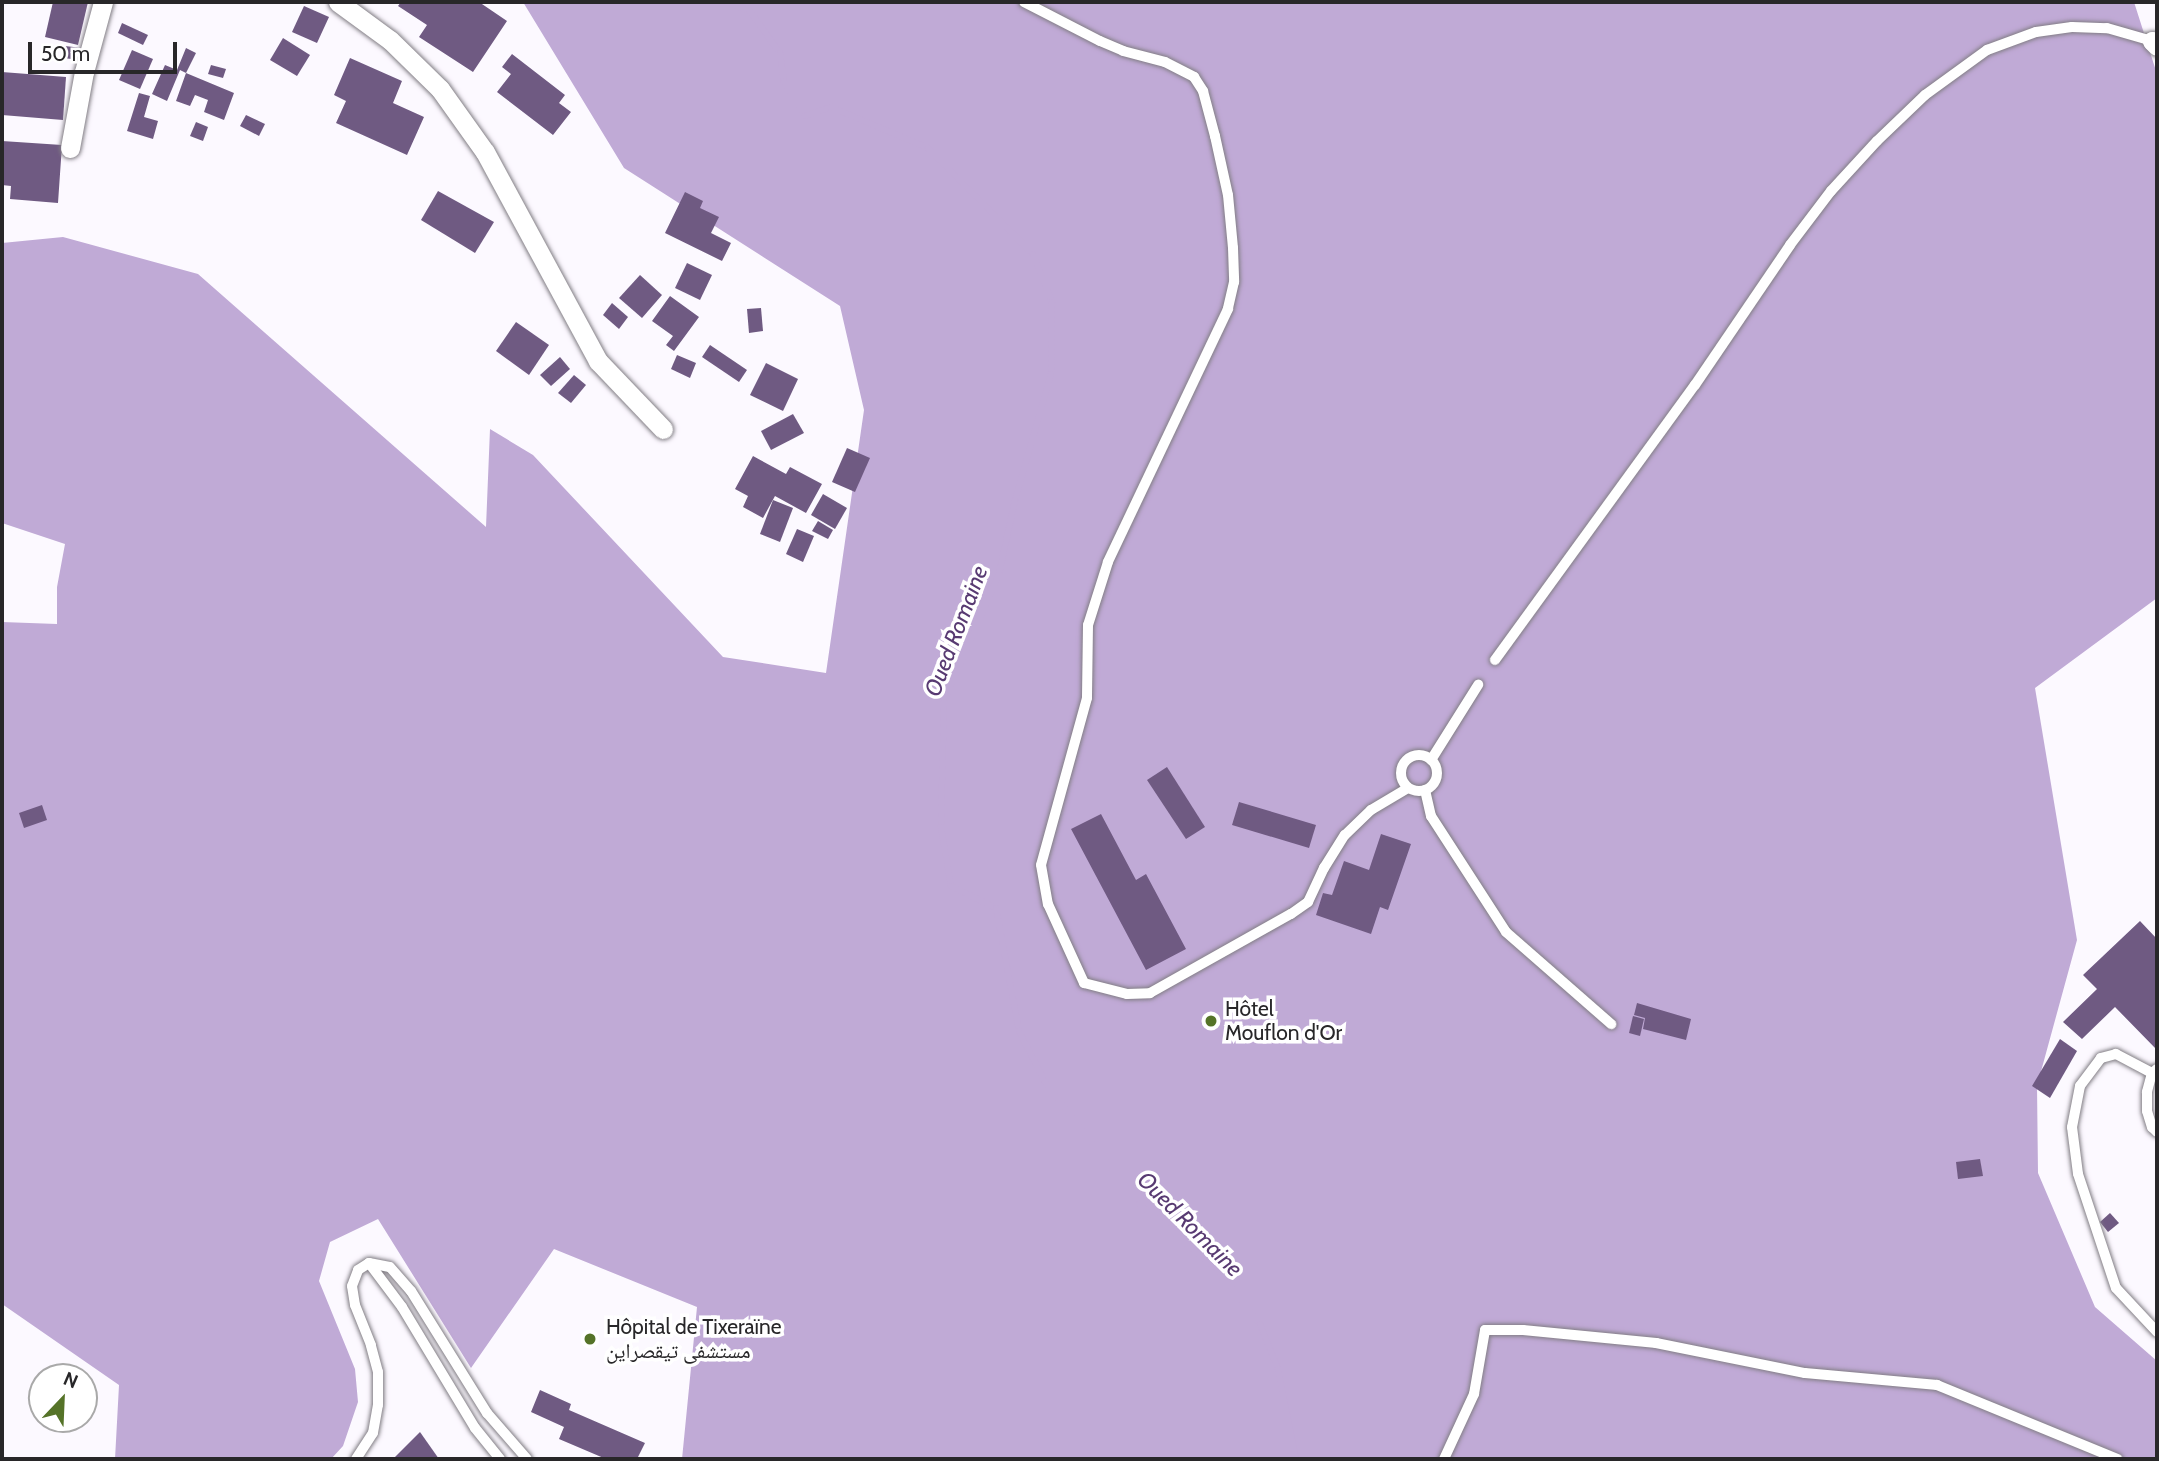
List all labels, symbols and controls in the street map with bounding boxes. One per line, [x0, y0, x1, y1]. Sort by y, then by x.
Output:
scale bar [32, 28, 180, 72]
text: 50 m [41, 41, 90, 66]
water label: Oued Romaine [919, 562, 993, 700]
place label: Hôtel Mouflon d'Or [1225, 996, 1342, 1046]
marker: Hôtel Mouflon d'Or [1203, 1013, 1219, 1029]
water label: Oued Romaine [1132, 1166, 1248, 1282]
place label: Hôpital de Tixeraïne مستشفى تيقصراين [606, 1314, 781, 1364]
marker: Hôpital de Tixeraïne مستشفى تيقصراين [580, 1329, 600, 1349]
north arrow [28, 1363, 98, 1433]
text: N [60, 1367, 81, 1393]

